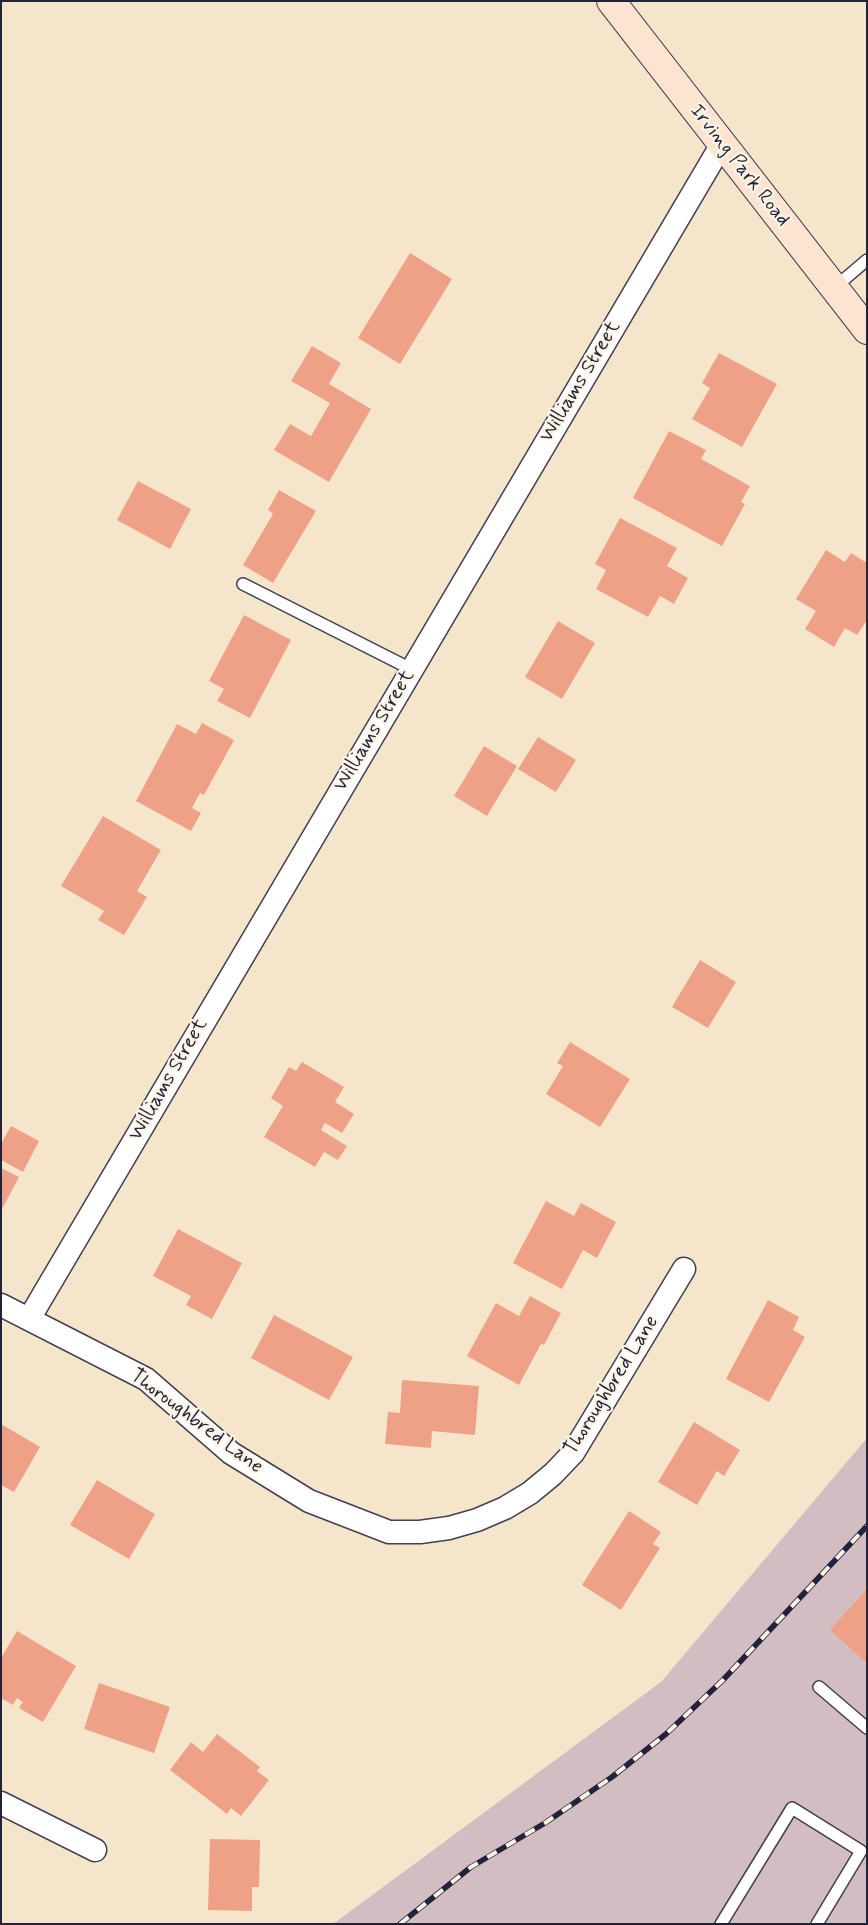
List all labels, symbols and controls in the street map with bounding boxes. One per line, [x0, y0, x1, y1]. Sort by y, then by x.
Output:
street label: Irving Park Road [684, 100, 794, 232]
street label: Williams Street [535, 317, 627, 447]
street label: Williams Street [329, 666, 421, 796]
street label: Williams Street [124, 1015, 214, 1145]
street label: Thoroughbred Lane [559, 1312, 665, 1460]
street label: Thoroughbred Lane [125, 1364, 267, 1480]

